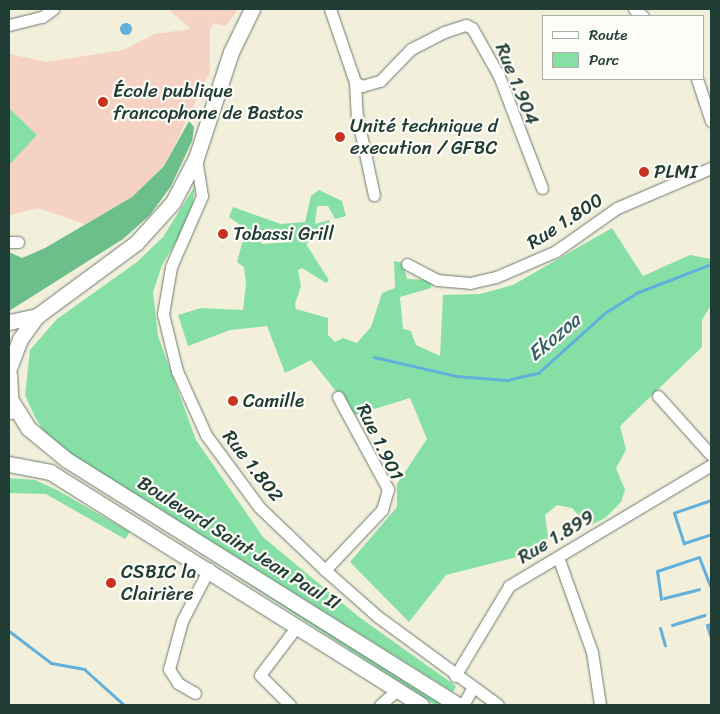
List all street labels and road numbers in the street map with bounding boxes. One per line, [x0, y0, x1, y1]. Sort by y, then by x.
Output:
street label: Rue 1.904 [490, 40, 544, 128]
street label: Rue 1.800 [523, 188, 607, 254]
street label: Rue 1.901 [352, 400, 408, 484]
street label: Rue 1.802 [218, 426, 288, 506]
street label: Boulevard Saint Jean Paul II [133, 471, 345, 615]
street label: Rue 1.899 [514, 505, 598, 569]

